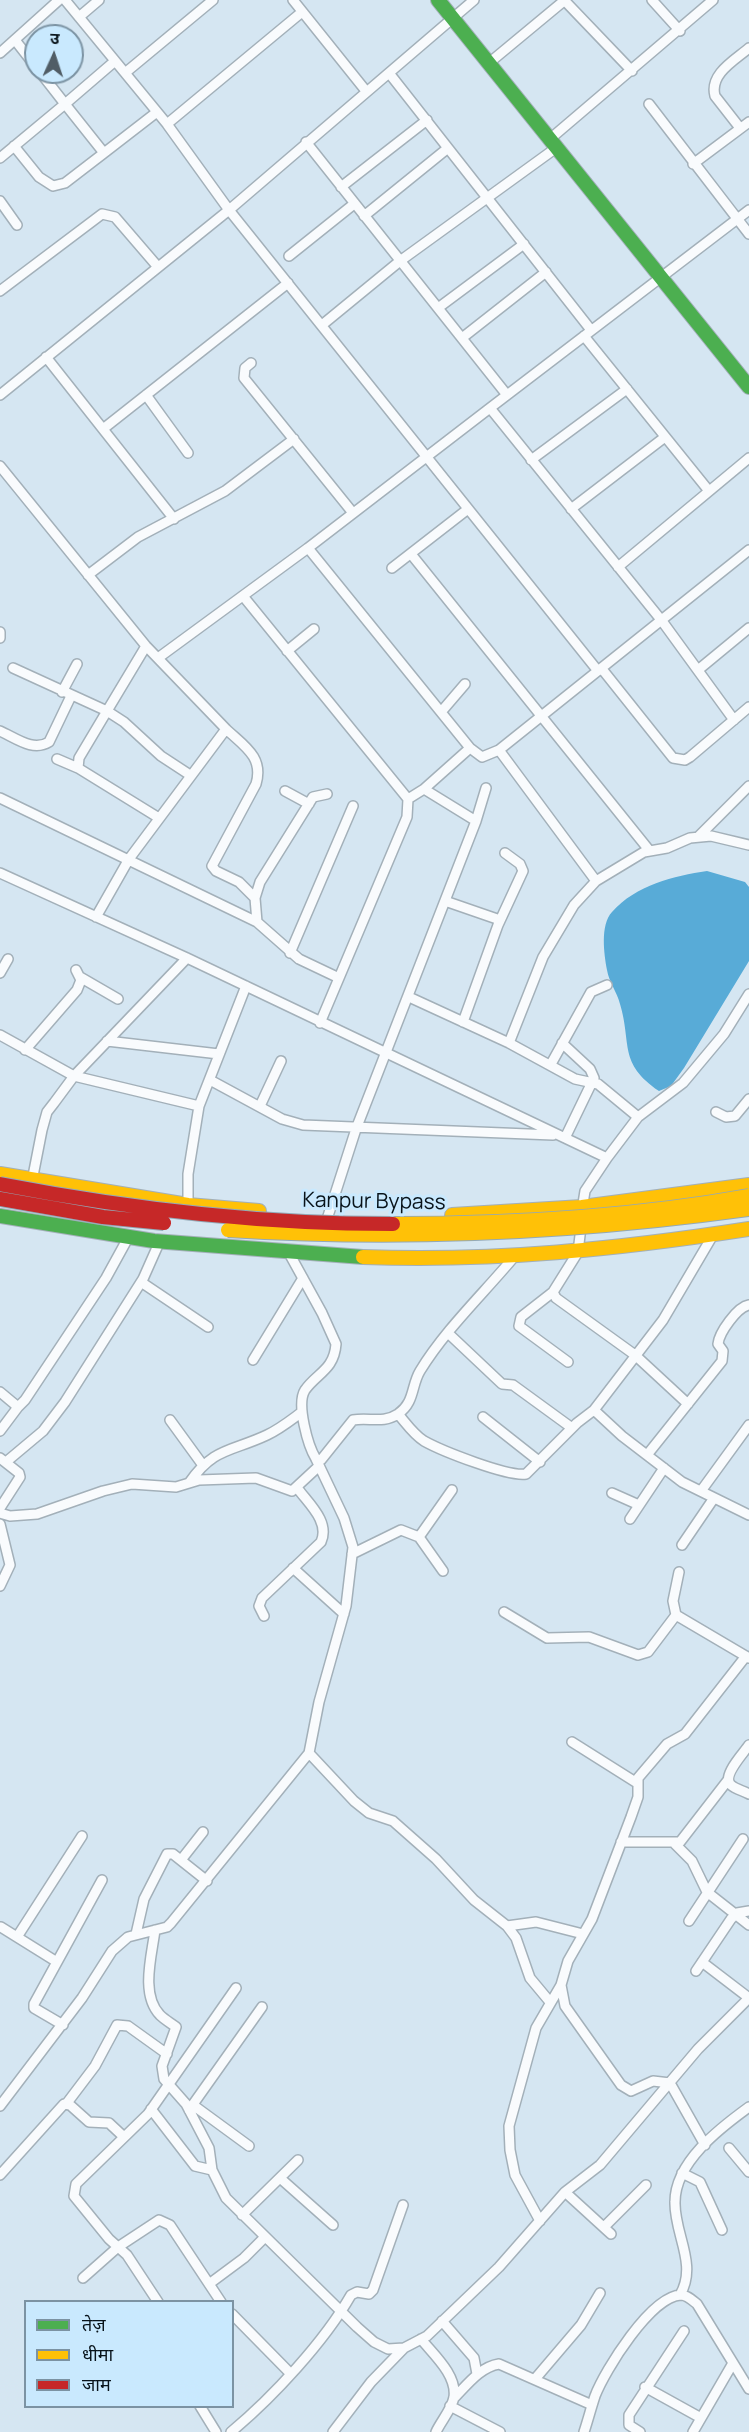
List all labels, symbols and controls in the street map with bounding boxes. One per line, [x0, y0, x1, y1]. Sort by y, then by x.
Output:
north arrow [24, 24, 84, 84]
text: उ [50, 27, 60, 49]
street label: Kanpur Bypass [302, 1188, 446, 1216]
legend [24, 2300, 234, 2408]
text: तेज़ [82, 2312, 106, 2336]
text: धीमा [82, 2342, 113, 2366]
text: जाम [82, 2372, 111, 2396]

